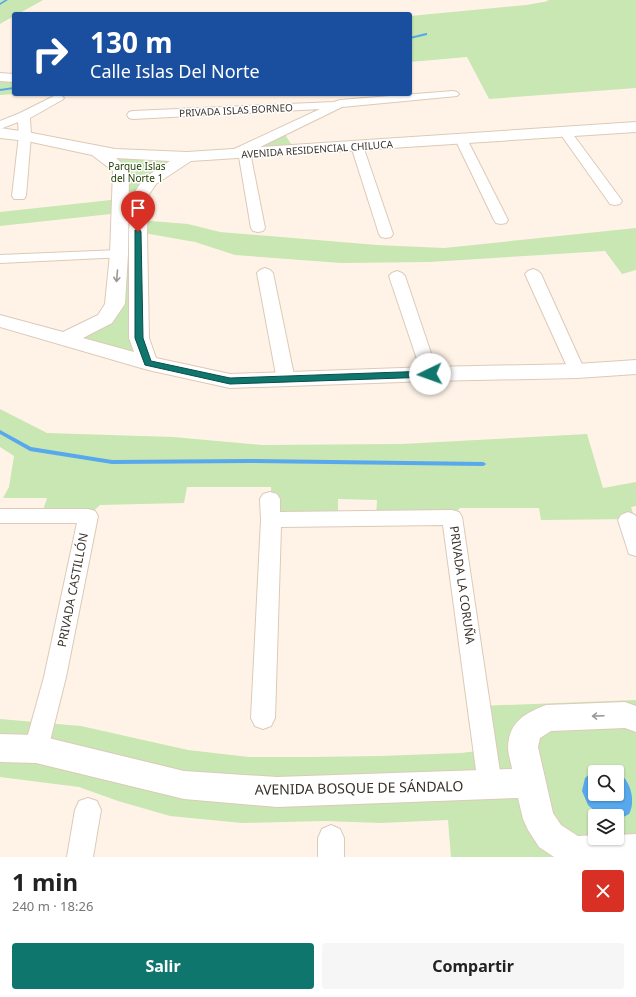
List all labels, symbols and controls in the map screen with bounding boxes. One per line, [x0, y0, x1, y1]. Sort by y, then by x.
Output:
text: 130 m [90, 23, 173, 61]
icon: right [24, 28, 76, 80]
text: Calle Islas Del Norte [90, 59, 260, 83]
street label: PRIVADA ISLAS BORNEO [179, 100, 293, 120]
street label: AVENIDA RESIDENCIAL CHILUCA [241, 137, 394, 161]
park label: Parque Islas del Norte 1 [108, 159, 166, 185]
pin [121, 191, 155, 232]
icon: arrive [127, 197, 149, 219]
one-way arrow [114, 269, 121, 282]
position arrow [409, 353, 451, 395]
street label: PRIVADA LA CORUÑA [446, 525, 479, 646]
street label: PRIVADA CASTILLÓN [53, 531, 92, 648]
one-way arrow [592, 712, 605, 720]
map controls [588, 765, 624, 845]
button: search [588, 765, 624, 801]
street label: AVENIDA BOSQUE DE SÁNDALO [255, 776, 463, 799]
button: layers [588, 809, 624, 845]
text: 1 min [12, 865, 78, 898]
button: close [582, 870, 624, 912]
text: 240 m · 18:26 [12, 897, 93, 915]
button: Salir [12, 943, 314, 989]
button: Compartir [322, 943, 624, 989]

